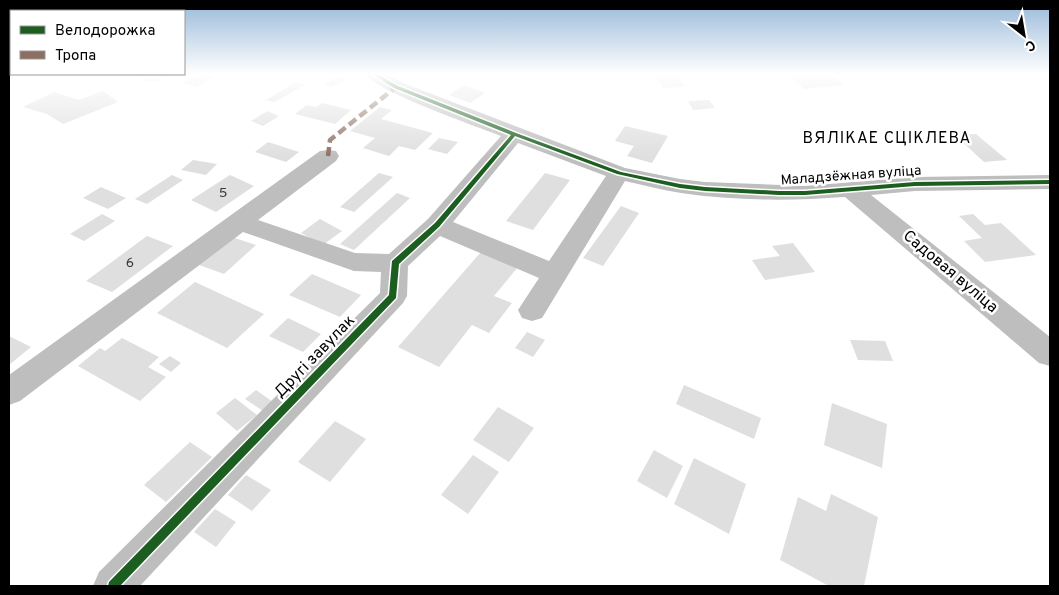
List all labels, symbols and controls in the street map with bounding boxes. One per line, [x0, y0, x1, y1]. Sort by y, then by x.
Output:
legend [10, 10, 185, 75]
north arrow [999, 10, 1049, 60]
text: Велодорожка [55, 22, 155, 41]
text: С [1022, 35, 1038, 54]
text: Тропа [55, 47, 96, 66]
district label: ВЯЛІКАЕ СЦІКЛЕВА [803, 129, 971, 149]
street label: Маладзёжная вуліца [780, 163, 922, 189]
house number: 5 [219, 185, 227, 202]
street label: Садовая вуліца [898, 226, 1002, 318]
house number: 6 [126, 255, 134, 272]
street label: Другі завулак [270, 311, 360, 403]

